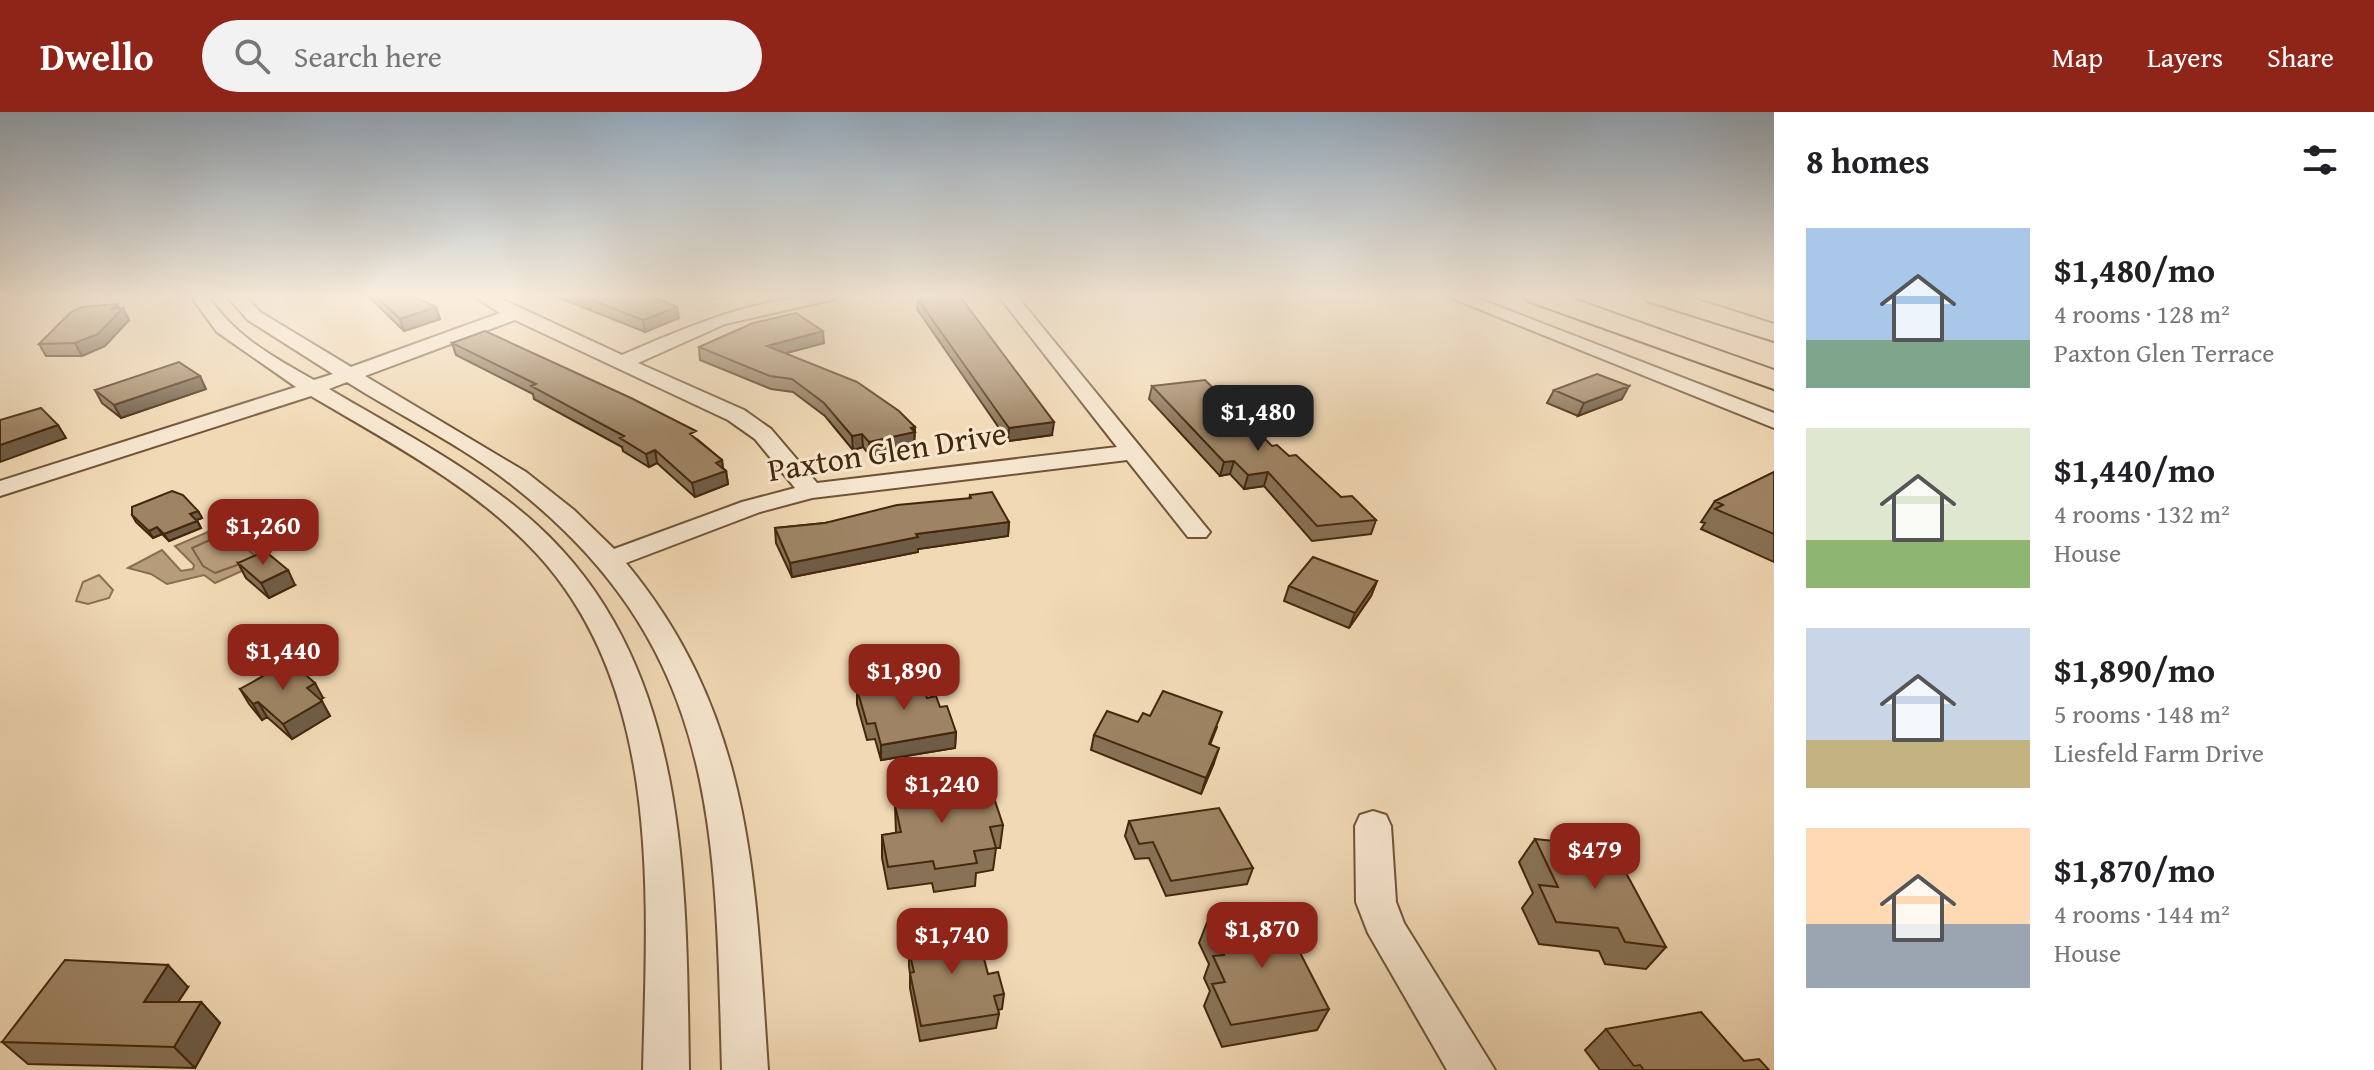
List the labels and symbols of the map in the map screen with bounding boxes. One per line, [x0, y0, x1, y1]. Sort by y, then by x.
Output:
pin: $1,480 [1193, 385, 1323, 453]
street label: Paxton Glen Drive [764, 409, 1010, 493]
pin: $1,260 [198, 499, 328, 567]
pin: $1,440 [218, 624, 348, 692]
pin: $1,890 [839, 644, 969, 712]
pin: $1,240 [877, 757, 1007, 825]
pin: $479 [1548, 823, 1642, 891]
pin: $1,870 [1197, 902, 1327, 970]
pin: $1,740 [887, 908, 1017, 976]

